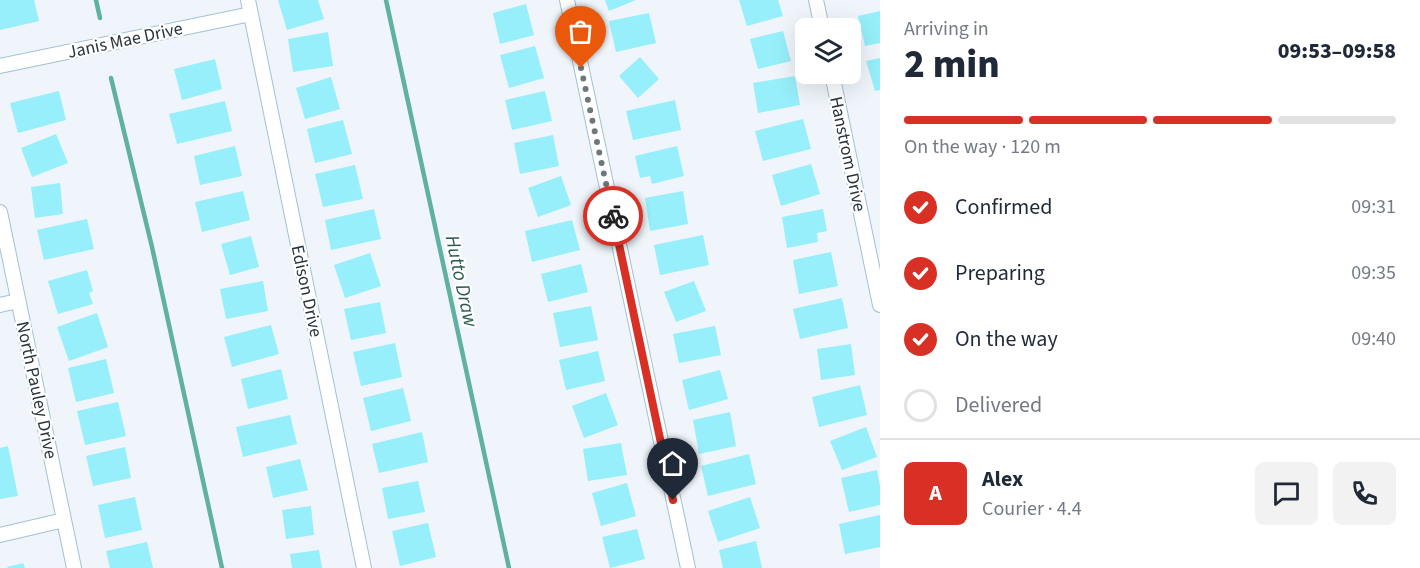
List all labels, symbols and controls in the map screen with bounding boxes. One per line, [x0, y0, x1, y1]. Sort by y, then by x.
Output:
pin [555, 6, 606, 68]
icon: bag [564, 15, 597, 48]
text: Arriving in [904, 15, 989, 43]
street label: Janis Mae Drive [65, 16, 185, 65]
map controls [795, 18, 861, 84]
button: layers [795, 18, 861, 84]
text: 09:53–09:58 [1278, 35, 1396, 67]
text: 2 min [904, 37, 1000, 93]
street label: Hanstrom Drive [823, 94, 872, 214]
text: On the way · 120 m [904, 133, 1061, 161]
courier [583, 186, 643, 246]
icon: check [904, 191, 937, 224]
text: Confirmed [955, 191, 1052, 223]
text: 09:31 [1351, 193, 1396, 221]
icon: bike [597, 200, 630, 233]
water label: Hutto Draw [438, 233, 485, 331]
street label: Edison Drive [285, 243, 328, 339]
icon: check [904, 257, 937, 290]
text: Preparing [955, 257, 1045, 289]
text: 09:35 [1351, 259, 1396, 287]
street label: North Pauley Drive [10, 319, 63, 461]
icon: check [904, 323, 937, 356]
text: On the way [955, 323, 1058, 355]
text: 09:40 [1351, 325, 1396, 353]
text: Delivered [955, 389, 1042, 421]
pin [647, 438, 698, 500]
icon: home [656, 447, 689, 480]
button: chat [1255, 462, 1318, 525]
button: phone [1333, 462, 1396, 525]
text: Alex [982, 463, 1023, 495]
text: A [929, 477, 942, 509]
text: Courier · 4.4 [982, 495, 1082, 523]

